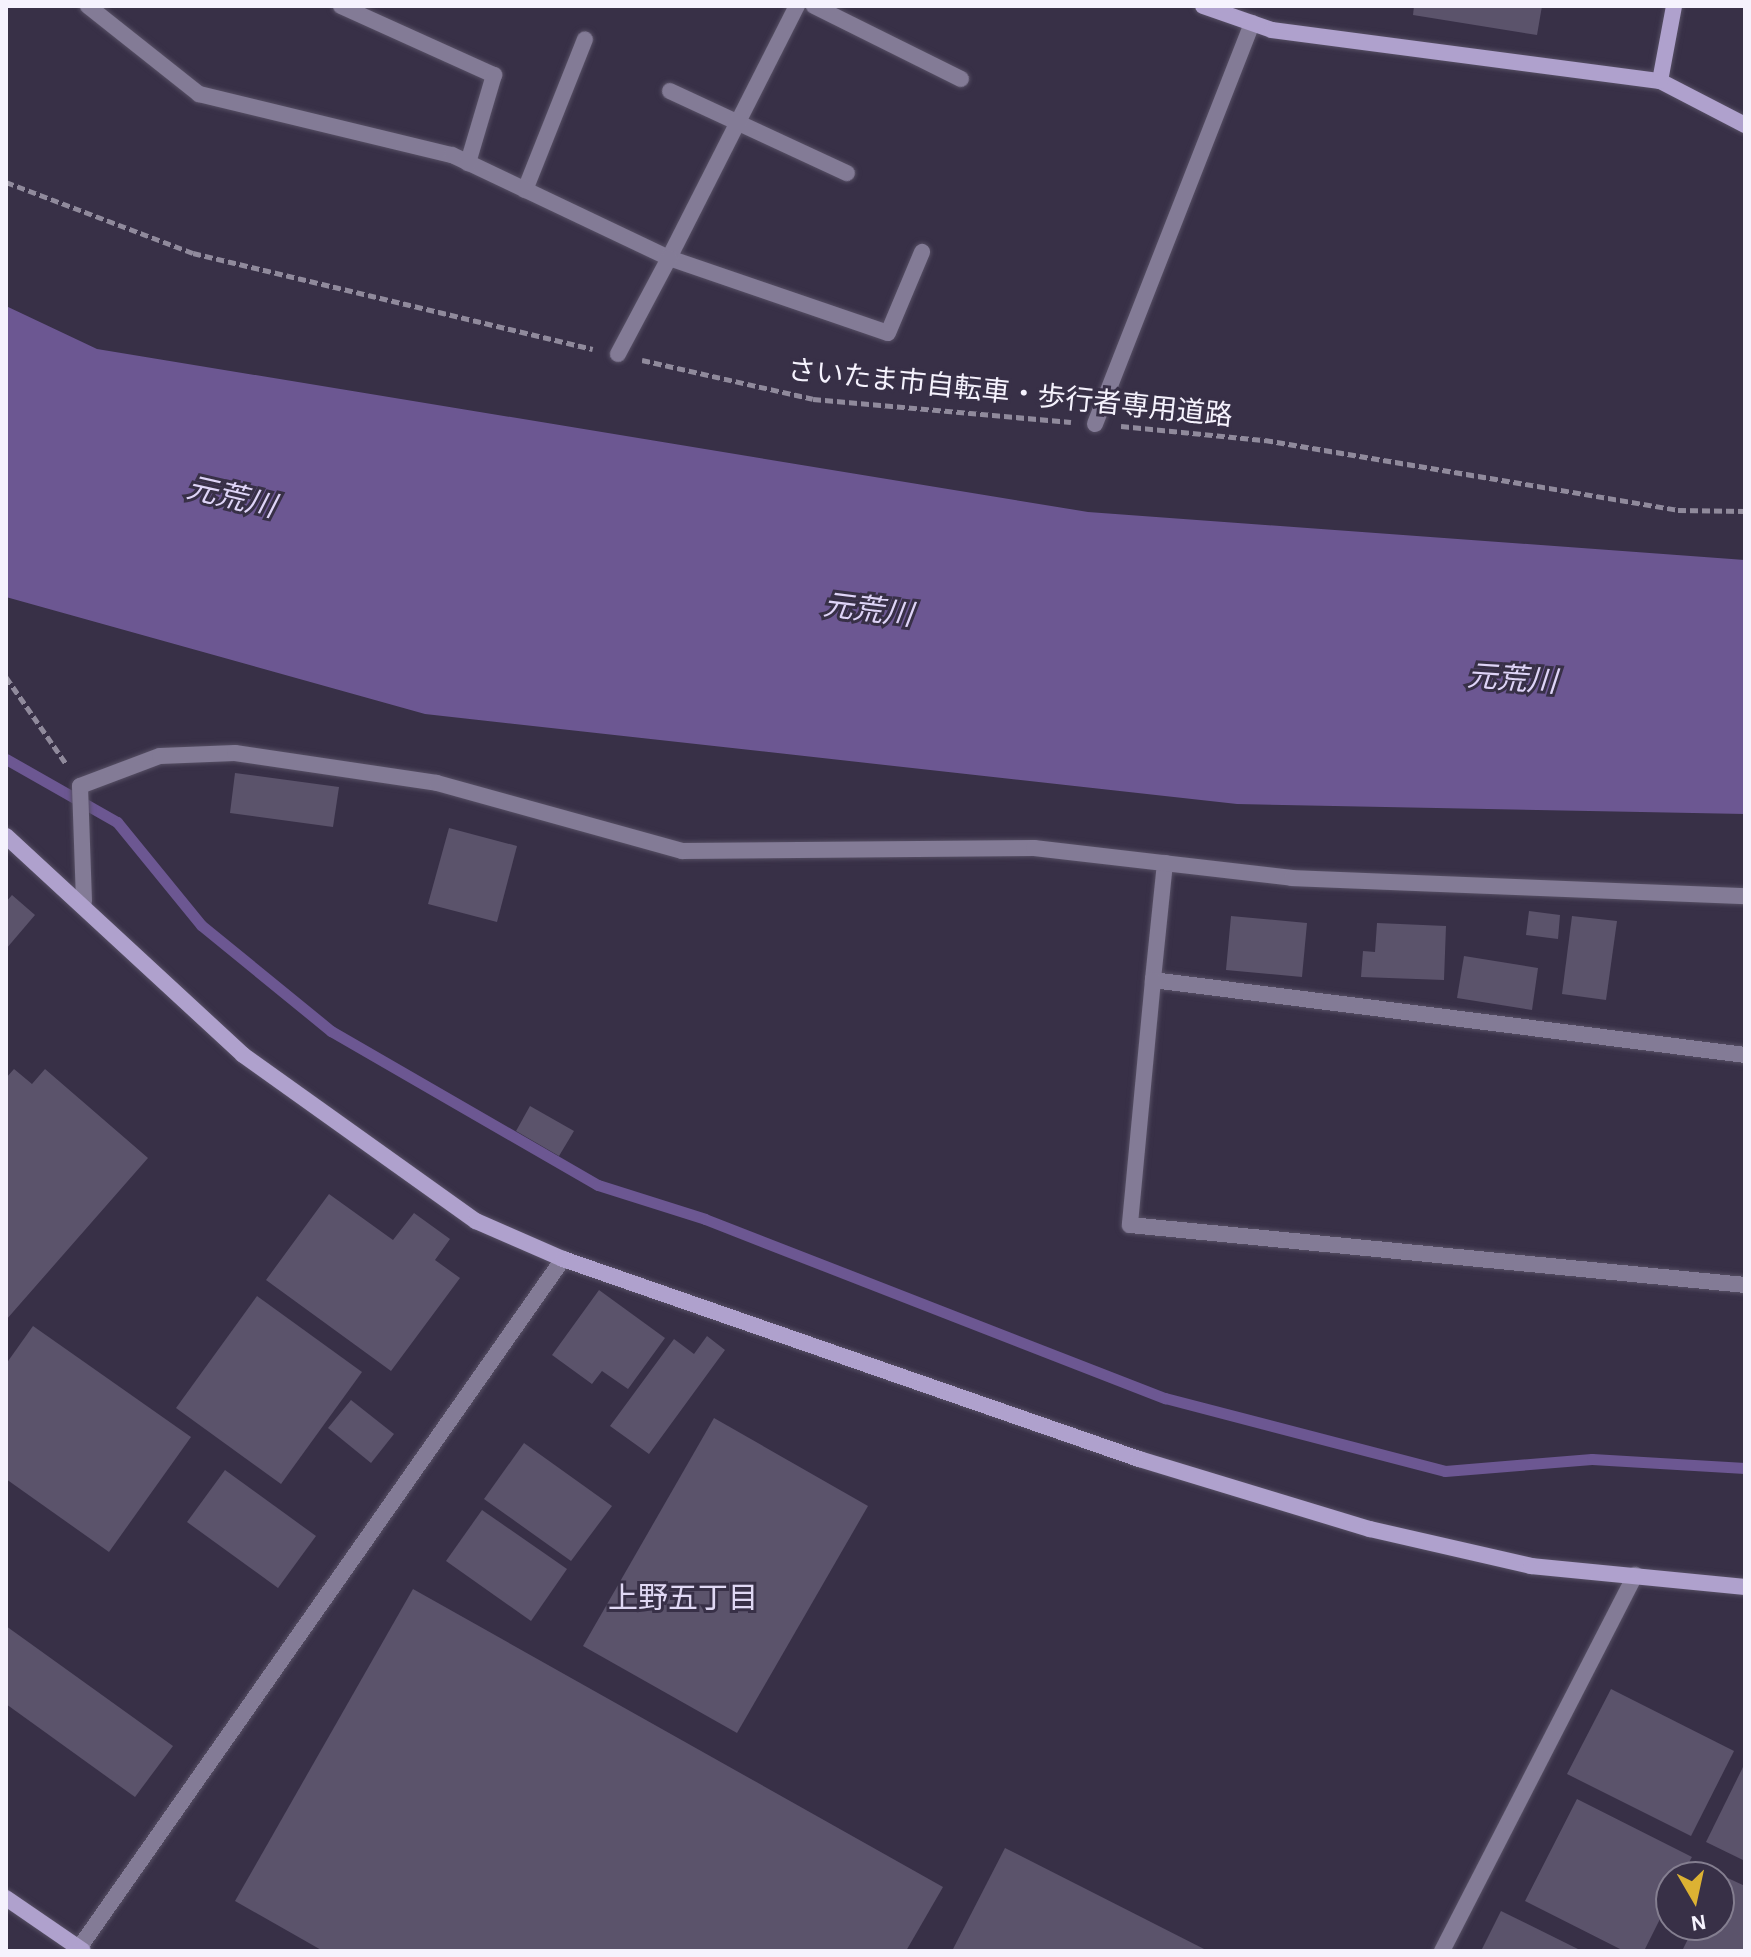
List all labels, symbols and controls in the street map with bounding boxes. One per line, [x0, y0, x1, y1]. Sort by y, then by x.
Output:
street label: さいたま市自転車・歩行者専用道路 [785, 354, 1235, 434]
water label: 元荒川 [183, 470, 279, 526]
water label: 元荒川 [821, 588, 915, 634]
water label: 元荒川 [1466, 659, 1558, 701]
district label: 上野五丁目 [608, 1581, 758, 1617]
north arrow [1655, 1861, 1735, 1941]
text: N [1689, 1911, 1708, 1935]

